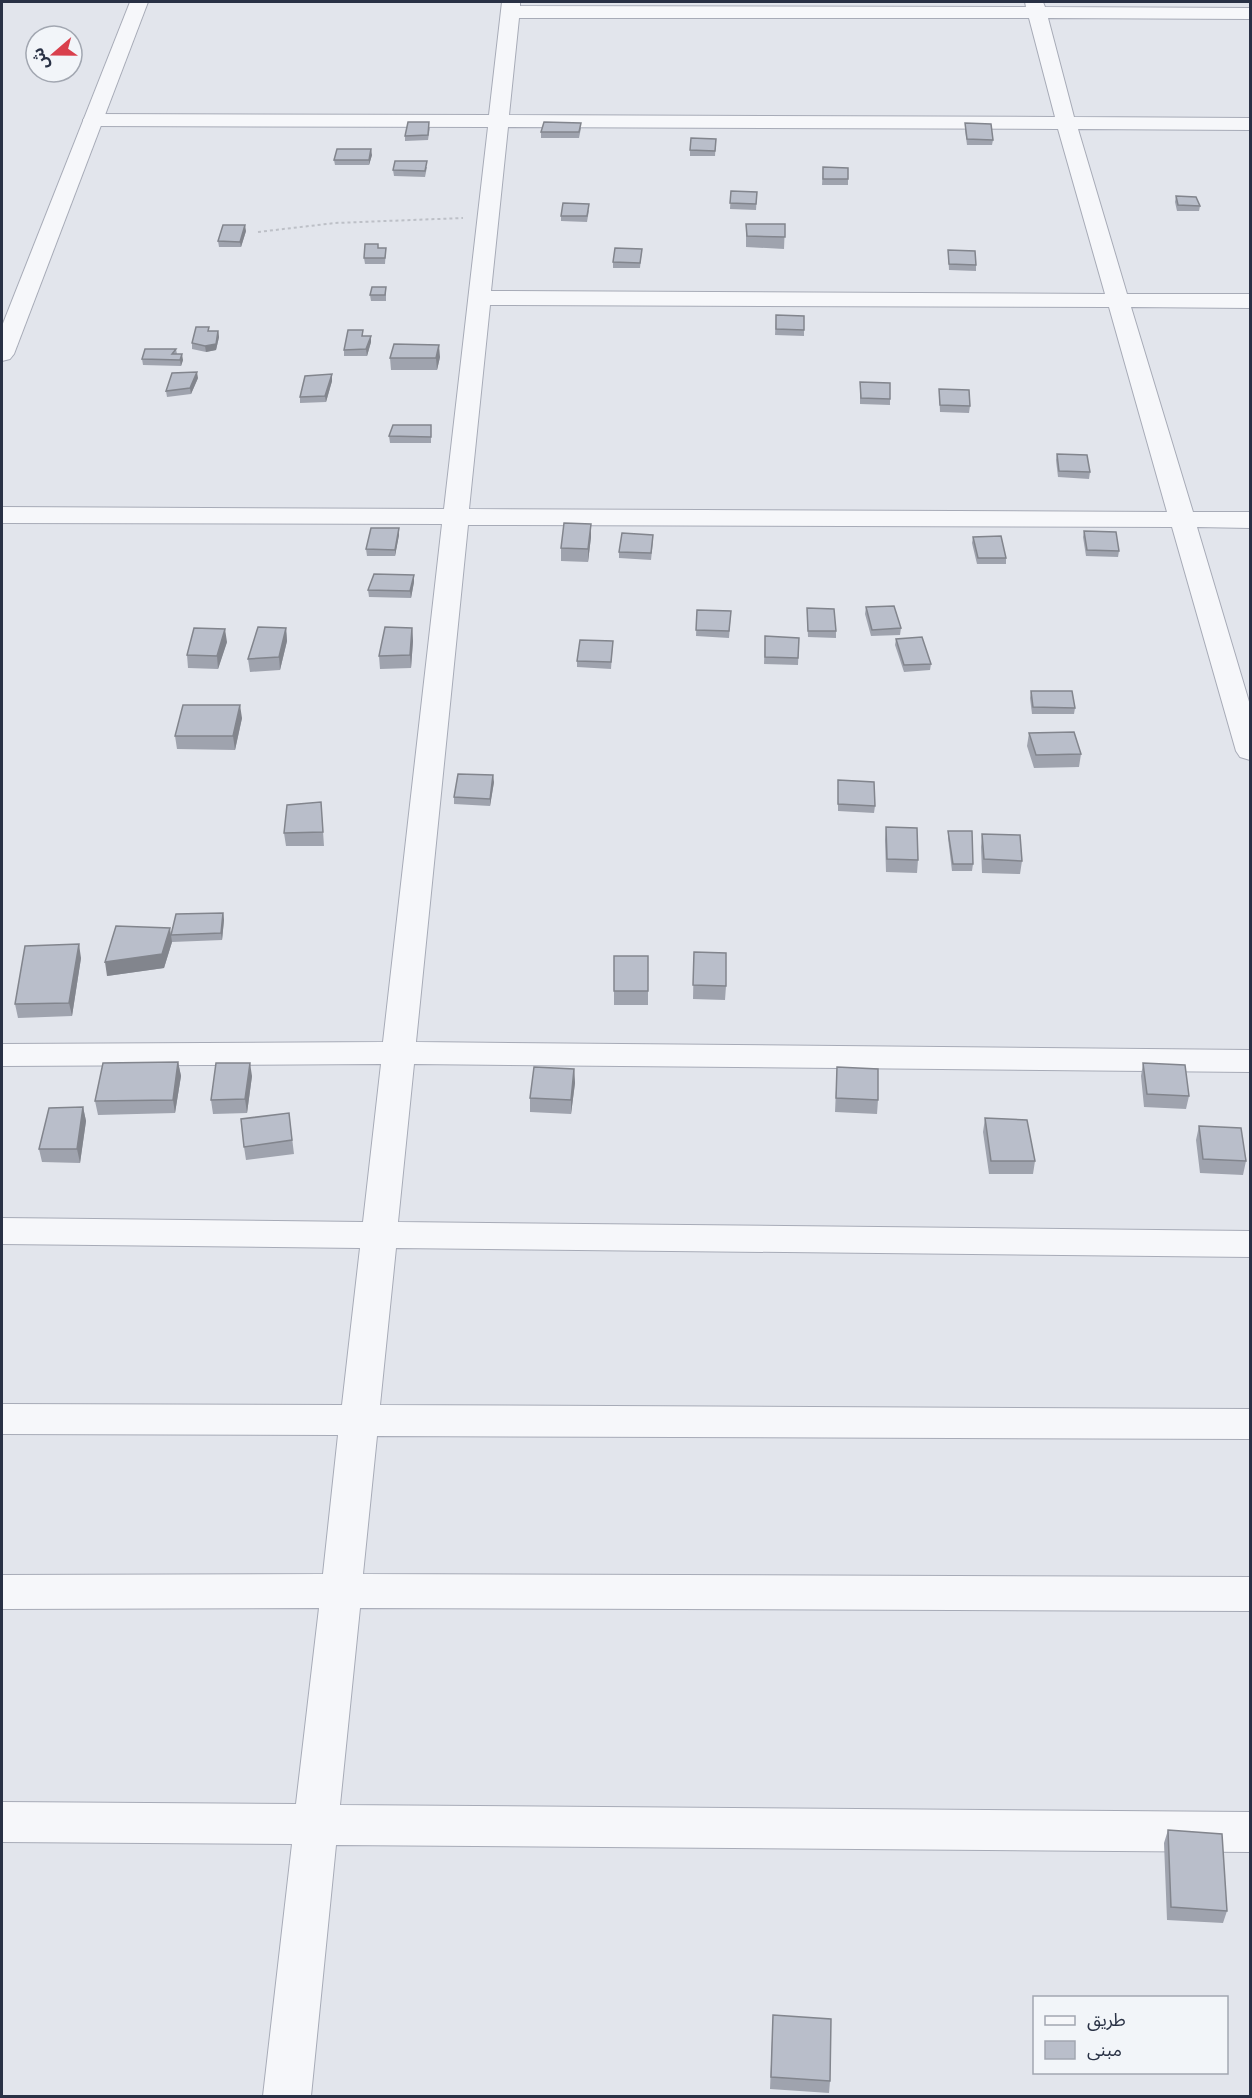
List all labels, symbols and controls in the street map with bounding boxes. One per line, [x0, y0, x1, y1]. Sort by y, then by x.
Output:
north arrow [24, 24, 84, 84]
text: ش [28, 45, 53, 73]
legend [1033, 1996, 1228, 2074]
text: طريق [1087, 2009, 1126, 2031]
text: مبنى [1087, 2039, 1122, 2061]

